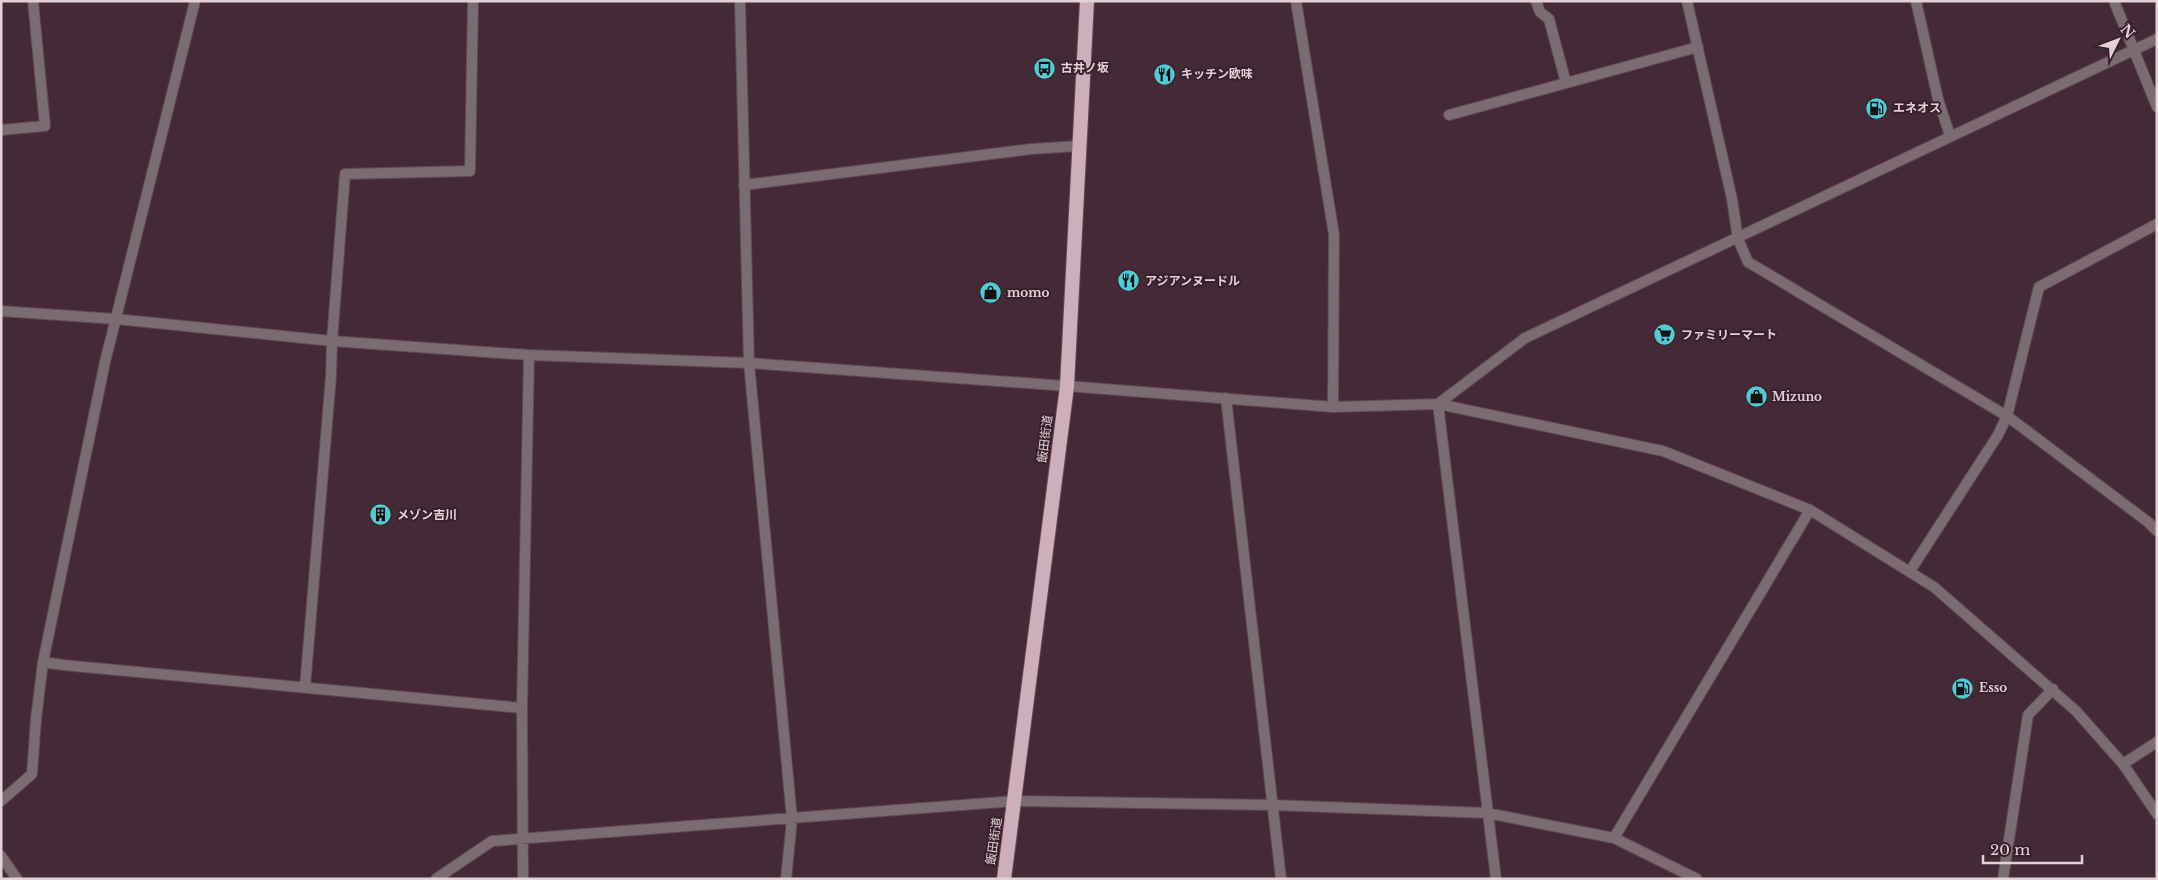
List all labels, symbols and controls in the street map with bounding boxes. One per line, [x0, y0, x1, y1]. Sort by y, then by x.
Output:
north arrow [2093, 15, 2143, 65]
text: N [2117, 20, 2139, 42]
bus stop icon: 古井ノ坂 [1033, 56, 1057, 80]
place label: 古井ノ坂 [1061, 60, 1109, 75]
restaurant icon: キッチン欧味 [1153, 62, 1177, 86]
place label: キッチン欧味 [1181, 66, 1253, 81]
fuel station icon: エネオス [1865, 96, 1889, 120]
place label: エネオス [1893, 100, 1941, 115]
restaurant icon: アジアンヌードル [1117, 269, 1141, 293]
place label: アジアンヌードル [1145, 273, 1240, 288]
shop icon: momo [979, 281, 1003, 305]
place label: momo [1007, 285, 1049, 300]
supermarket icon: ファミリーマート [1653, 323, 1677, 347]
place label: ファミリーマート [1681, 327, 1777, 342]
shop icon: Mizuno [1744, 385, 1768, 409]
place label: Mizuno [1772, 389, 1822, 404]
street label: 飯田街道 [1034, 414, 1055, 464]
building icon: メゾン吉川 [369, 503, 393, 527]
place label: メゾン吉川 [397, 507, 457, 522]
fuel station icon: Esso [1951, 676, 1975, 700]
place label: Esso [1979, 680, 2007, 695]
street label: 飯田街道 [983, 816, 1004, 866]
scale bar [1983, 832, 2082, 864]
text: 20 m [1990, 840, 2030, 859]

